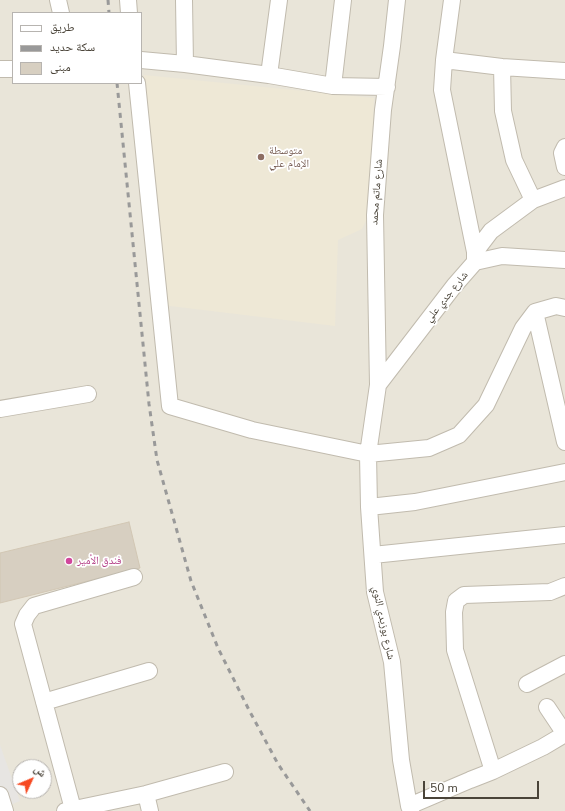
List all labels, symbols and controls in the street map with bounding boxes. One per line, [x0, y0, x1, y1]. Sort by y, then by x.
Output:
legend [12, 12, 142, 84]
text: طريق [50, 19, 75, 35]
text: سكة حديد [50, 39, 95, 55]
text: مبنى [50, 59, 71, 75]
place label: متوسطة الإمام علي [269, 144, 309, 170]
marker: متوسطة الإمام علي [256, 152, 266, 162]
street label: شارع ماتم محمد [368, 159, 386, 225]
street label: شارع جدي علي [423, 269, 471, 325]
place label: فندق الأمير [77, 554, 122, 568]
marker: فندق الأمير [64, 556, 74, 566]
street label: شارع بوزيدي النوي [369, 585, 397, 661]
north arrow [12, 759, 52, 799]
text: ش [31, 762, 50, 780]
scale bar [425, 773, 541, 799]
text: 50 m [430, 780, 458, 796]

